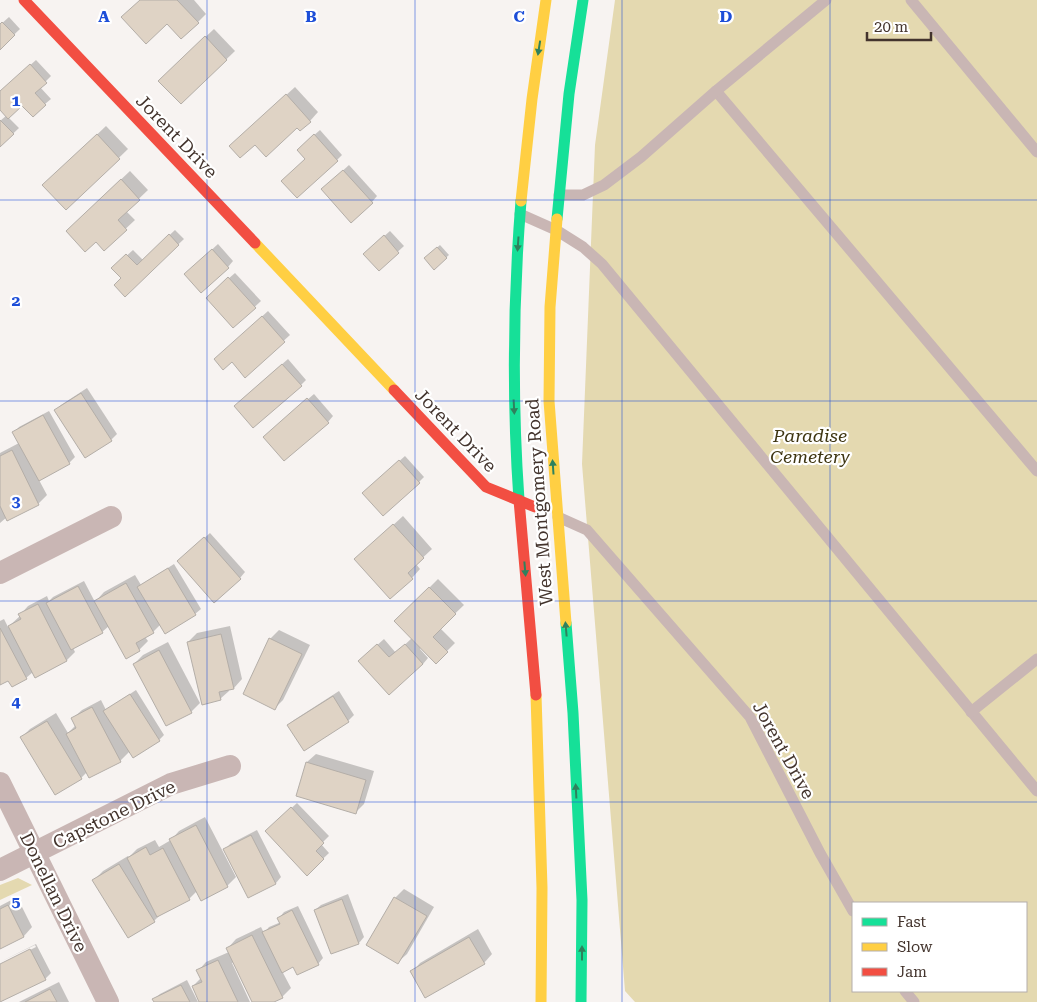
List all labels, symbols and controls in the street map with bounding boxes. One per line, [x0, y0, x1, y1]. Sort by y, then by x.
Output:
text: A [98, 7, 110, 26]
text: B [305, 7, 317, 26]
text: C [513, 7, 525, 26]
text: D [720, 7, 733, 26]
scale bar [867, 10, 931, 42]
text: 20 m [874, 18, 909, 36]
one-way arrow [535, 41, 543, 57]
street label: Jorent Drive [132, 90, 222, 182]
text: 1 [12, 91, 21, 110]
one-way arrow [513, 237, 521, 253]
text: 2 [12, 291, 21, 310]
street label: Jorent Drive [411, 384, 501, 476]
street label: West Montgomery Road [521, 397, 557, 606]
one-way arrow [511, 399, 519, 415]
park label: Paradise Cemetery [770, 425, 851, 467]
one-way arrow [549, 458, 557, 474]
text: 3 [12, 492, 21, 511]
one-way arrow [521, 561, 529, 577]
one-way arrow [561, 620, 569, 636]
text: 4 [12, 692, 21, 711]
street label: Jorent Drive [749, 698, 819, 802]
street label: Capstone Drive [49, 775, 179, 853]
one-way arrow [572, 783, 580, 799]
street label: Donellan Drive [16, 829, 92, 955]
text: 5 [12, 892, 21, 911]
legend [852, 902, 1027, 992]
text: Fast [897, 913, 927, 931]
text: Slow [897, 938, 933, 956]
one-way arrow [578, 945, 586, 961]
text: Jam [897, 963, 927, 981]

